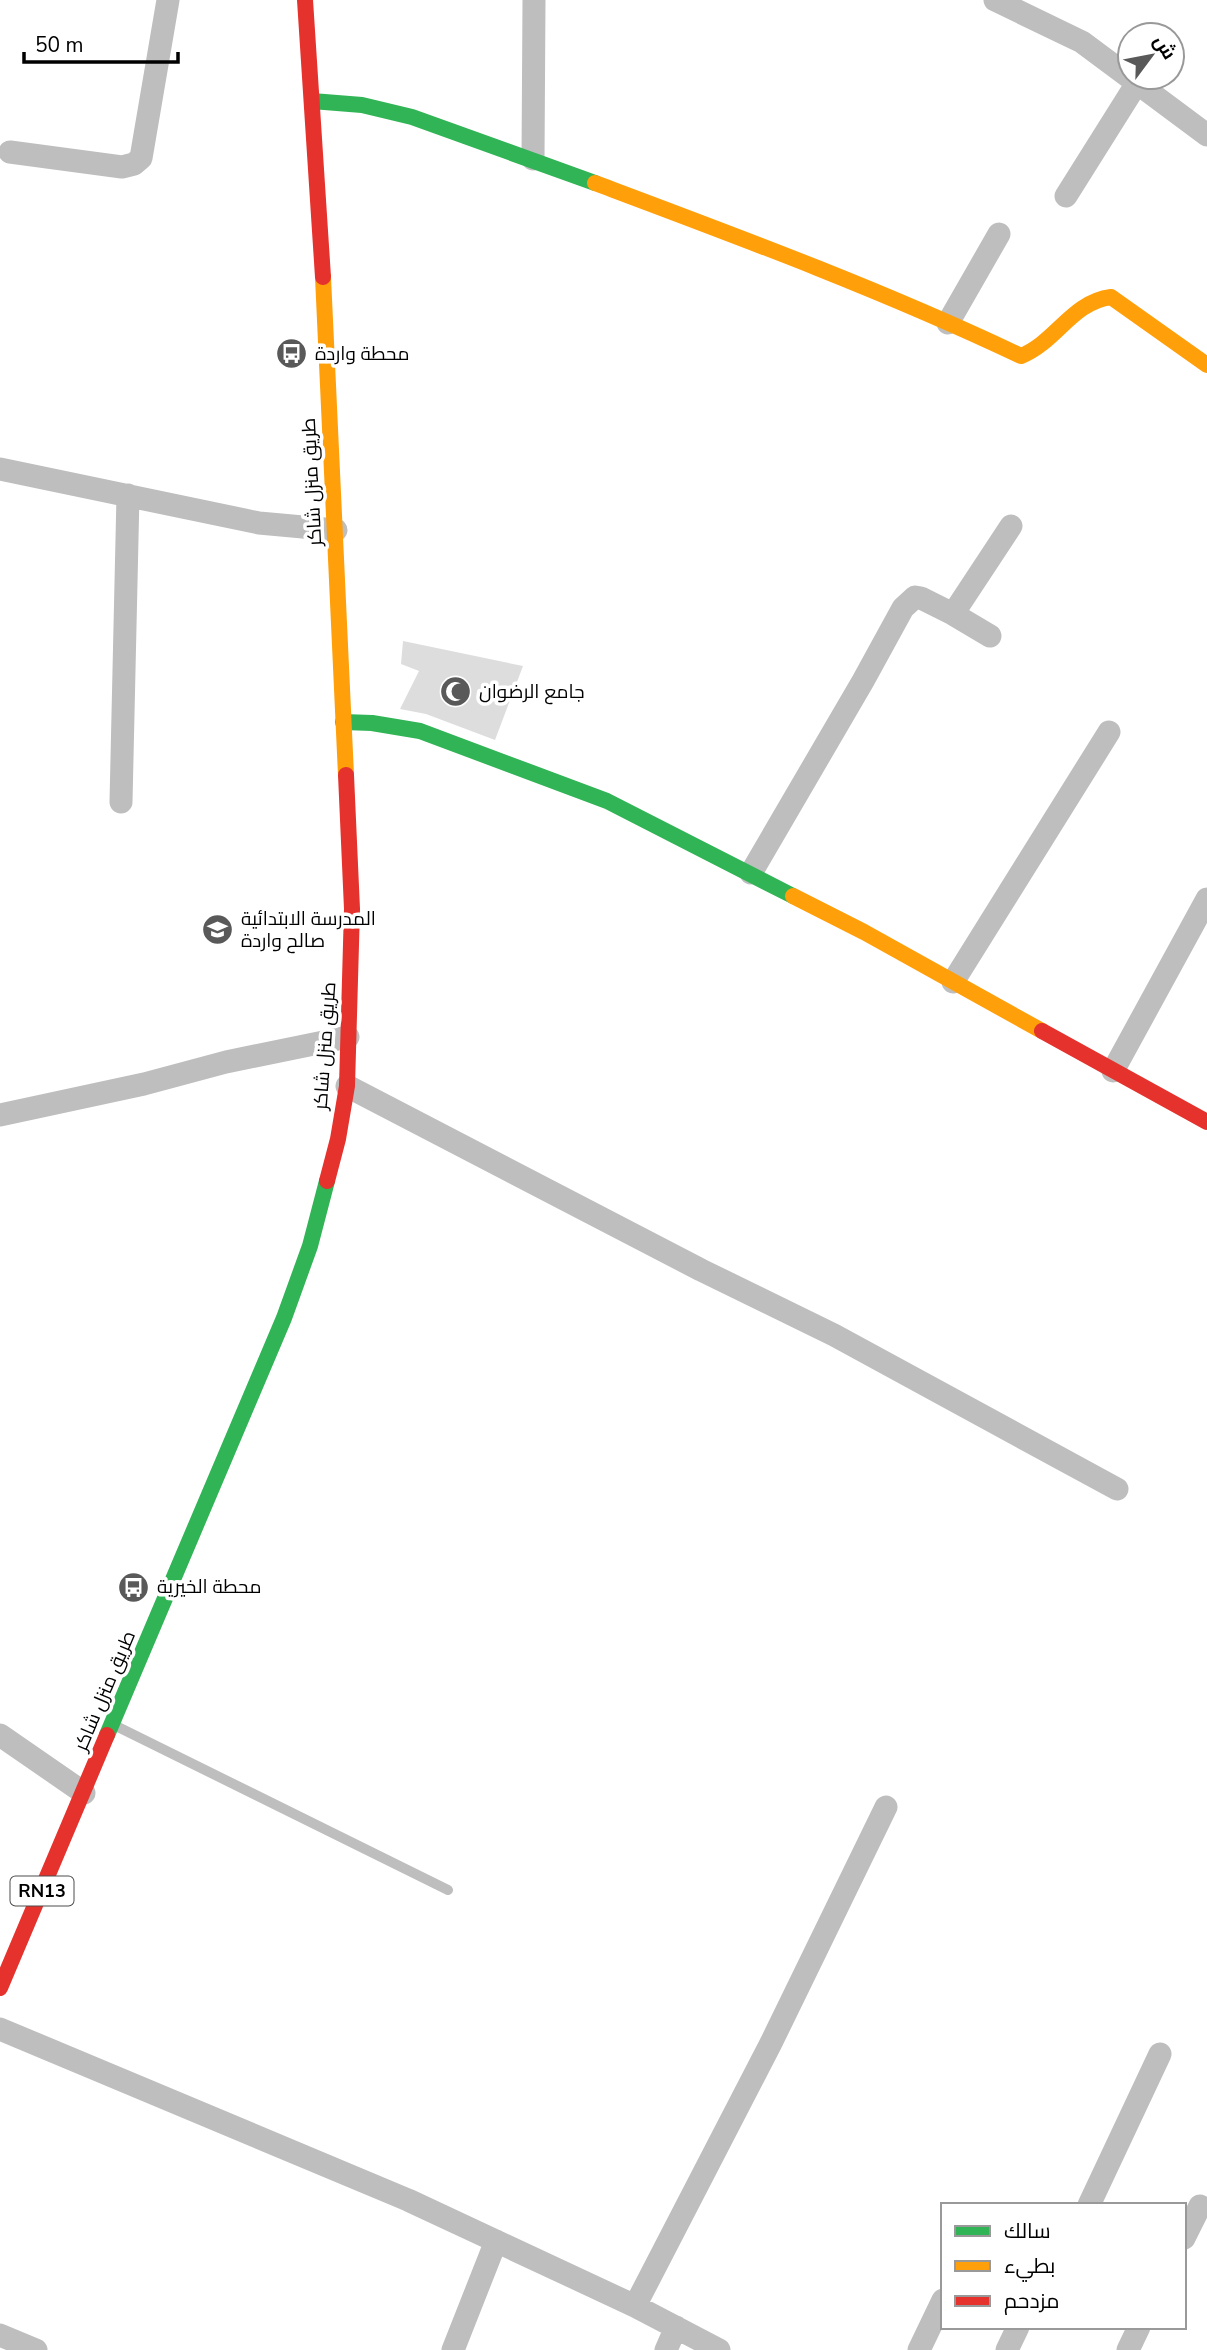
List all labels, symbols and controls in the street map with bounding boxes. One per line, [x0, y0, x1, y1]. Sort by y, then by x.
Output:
scale bar [24, 21, 178, 65]
north arrow [1116, 21, 1186, 91]
text: ش [1147, 30, 1182, 65]
text: 50 m [35, 31, 84, 59]
bus stop icon: محطة واردة [275, 337, 309, 371]
place label: محطة واردة [315, 341, 410, 367]
street label: طريق منزل شاكر [296, 417, 328, 548]
mosque icon: جامع الرضوان [439, 675, 473, 709]
place label: جامع الرضوان [479, 679, 585, 705]
place label: المدرسة الابتدائية صالح واردة [241, 906, 376, 954]
school or university icon: المدرسة الابتدائية صالح واردة [201, 913, 235, 947]
street label: طريق منزل شاكر [307, 981, 342, 1112]
bus stop icon: محطة الخيرية [117, 1570, 151, 1604]
place label: محطة الخيرية [157, 1574, 261, 1600]
street label: طريق منزل شاكر [68, 1627, 142, 1756]
road number: RN13 [10, 1877, 74, 1906]
legend [941, 2203, 1186, 2329]
text: سالك [1004, 2217, 1051, 2245]
text: بطيء [1004, 2252, 1055, 2282]
text: مزدحم [1004, 2287, 1059, 2315]

